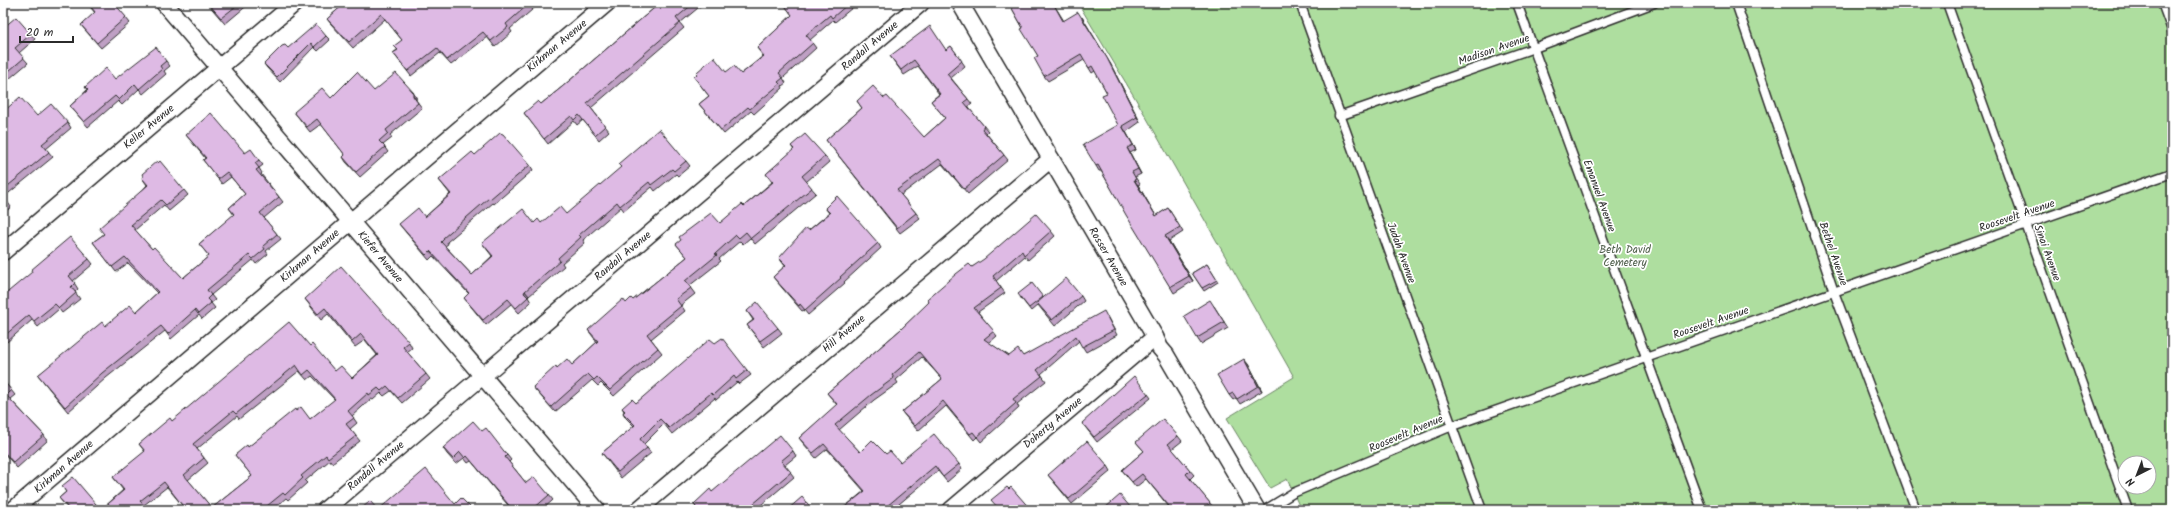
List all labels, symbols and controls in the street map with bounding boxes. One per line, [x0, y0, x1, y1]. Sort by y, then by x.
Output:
street label: Kirkman Avenue [523, 15, 591, 77]
street label: Randall Avenue [837, 16, 903, 75]
scale bar [20, 18, 73, 44]
text: 20 m [26, 23, 54, 42]
street label: Madison Avenue [1456, 29, 1532, 71]
street label: Keller Avenue [119, 100, 179, 154]
street label: Emanuel Avenue [1578, 157, 1620, 235]
street label: Roosevelt Avenue [1977, 195, 2057, 237]
street label: Judah Avenue [1382, 220, 1420, 286]
street label: Bethel Avenue [1814, 220, 1852, 288]
street label: Sinai Avenue [2028, 222, 2066, 284]
street label: Rosser Avenue [1084, 224, 1132, 290]
street label: Kirkman Avenue [276, 225, 344, 287]
street label: Randall Avenue [590, 226, 656, 285]
street label: Kiefer Avenue [353, 227, 407, 287]
park label: Beth David Cemetery [1599, 241, 1651, 272]
street label: Roosevelt Avenue [1671, 302, 1751, 344]
street label: Hill Avenue [818, 310, 870, 358]
street label: Doherty Avenue [1019, 393, 1087, 453]
street label: Roosevelt Avenue [1366, 410, 1446, 458]
street label: Kirkman Avenue [30, 436, 98, 498]
street label: Randall Avenue [343, 436, 409, 495]
north arrow [2117, 455, 2157, 495]
text: N [2122, 473, 2140, 491]

